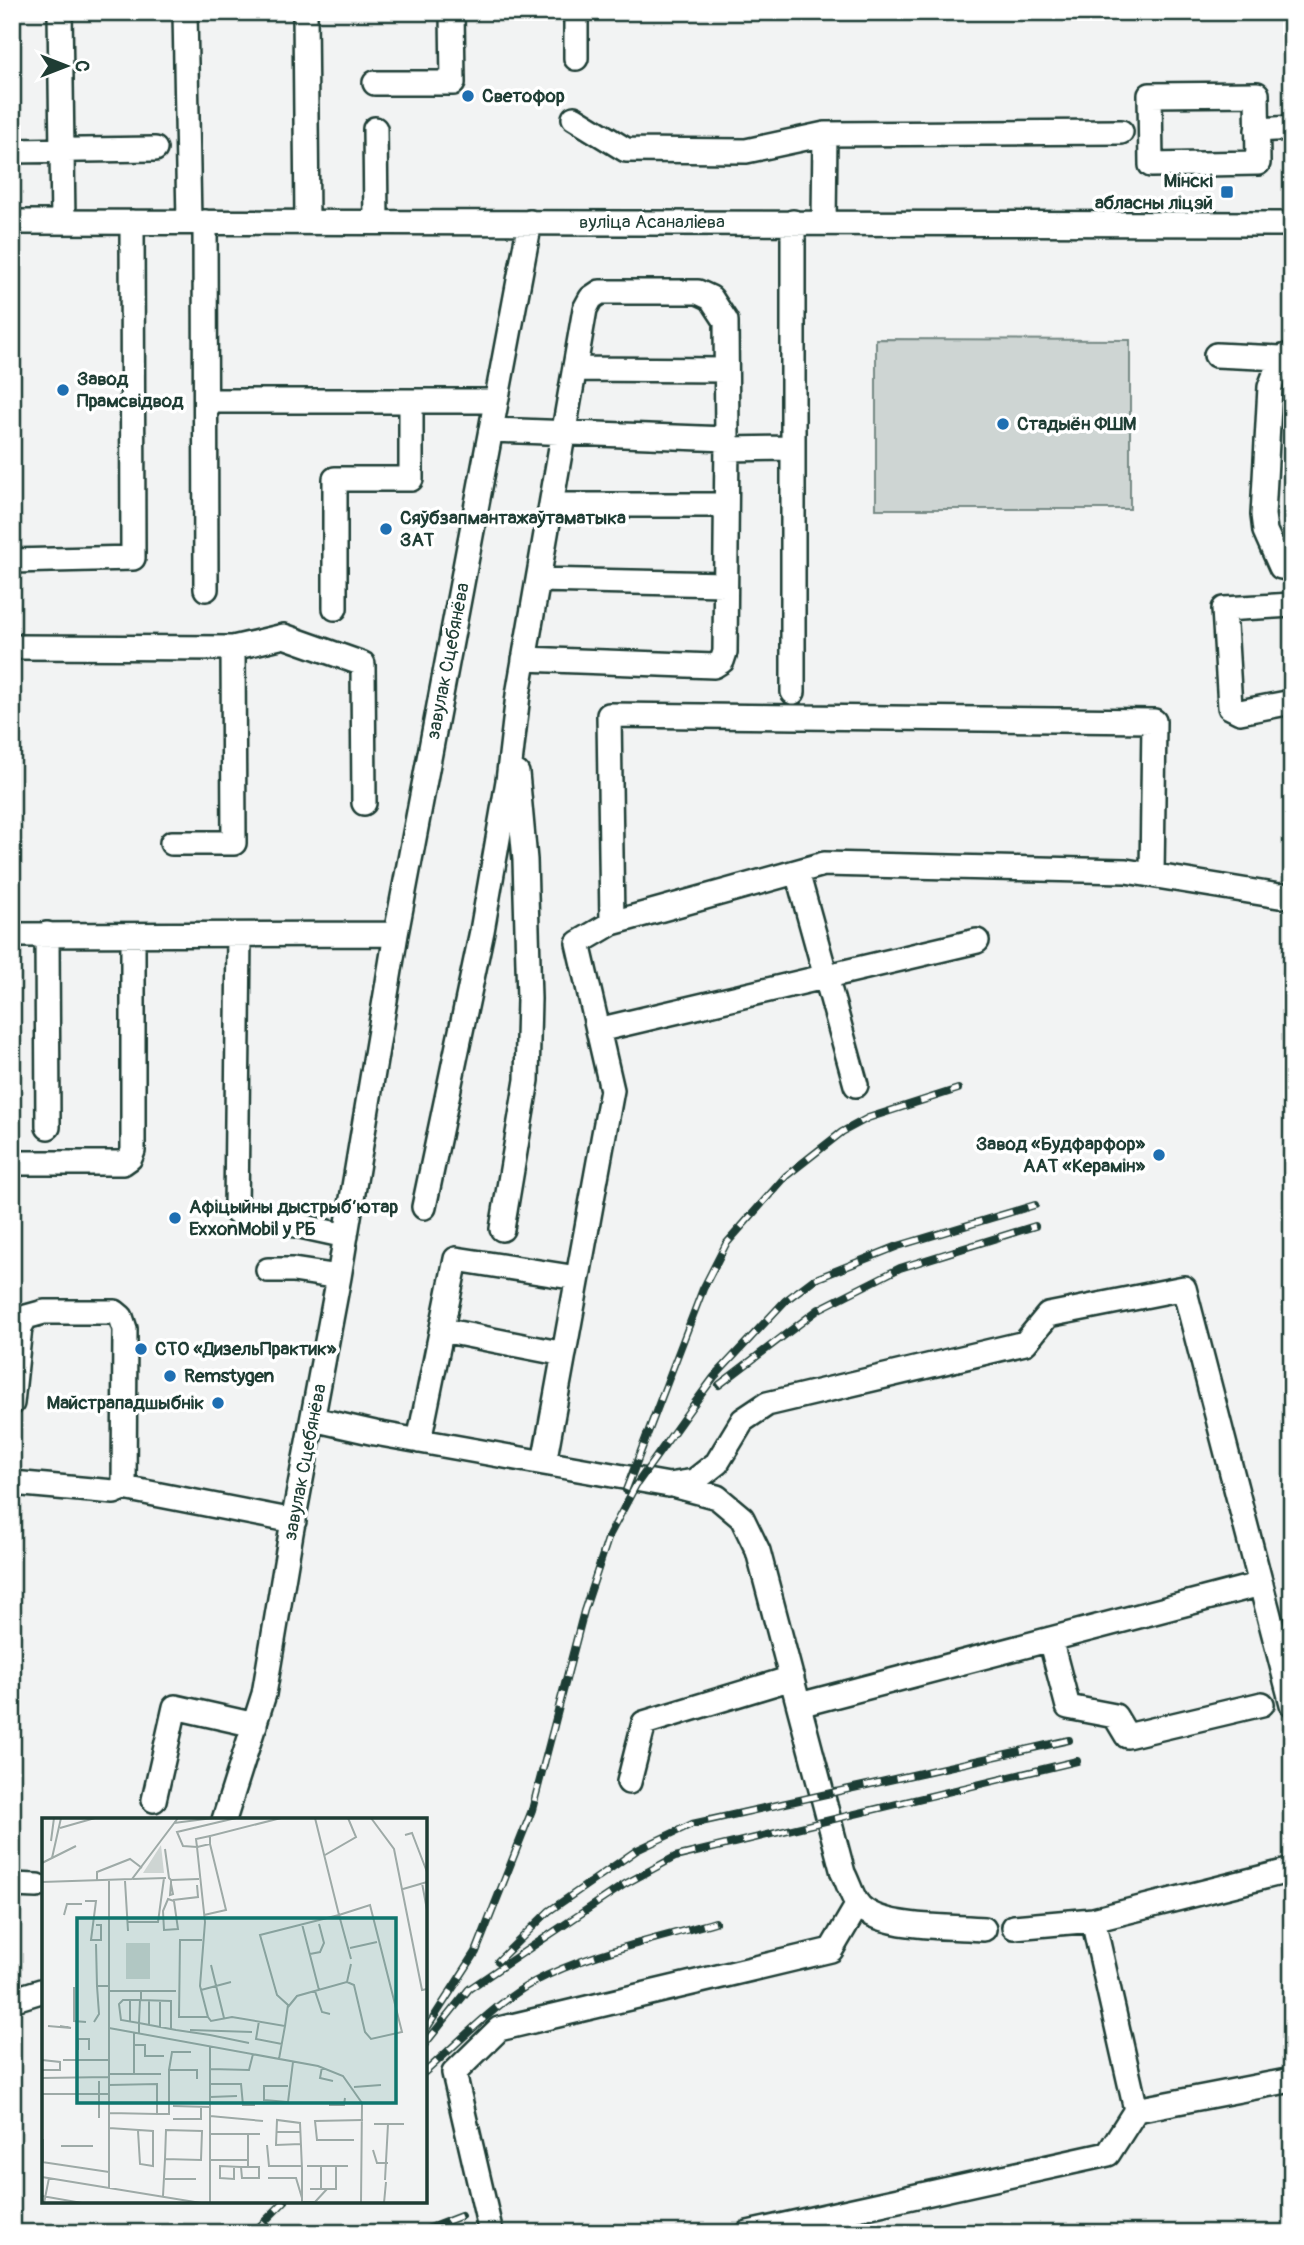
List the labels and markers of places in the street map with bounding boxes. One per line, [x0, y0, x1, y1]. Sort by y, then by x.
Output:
place label: Светофор [482, 84, 565, 108]
marker: Светофор [460, 88, 476, 104]
place label: Мінскі абласны ліцэй [1095, 169, 1214, 215]
marker: Мінскі абласны ліцэй [1219, 184, 1235, 200]
place label: Завод Прамсвідвод [77, 367, 184, 413]
marker: Завод Прамсвідвод [55, 382, 71, 398]
place label: Стадыён ФШМ [1017, 412, 1137, 436]
marker: Стадыён ФШМ [995, 416, 1011, 432]
place label: Сяўбзапмантажаўтаматыка ЗАТ [400, 506, 626, 552]
marker: Сяўбзапмантажаўтаматыка ЗАТ [378, 521, 394, 537]
place label: Завод «Будфарфор» ААТ «Керамін» [976, 1132, 1145, 1178]
marker: Завод «Будфарфор» ААТ «Керамін» [1151, 1147, 1167, 1163]
place label: Афіцыйны дыстрыбʼютар ExxonMobil у РБ [189, 1195, 398, 1241]
marker: Афіцыйны дыстрыбʼютар ExxonMobil у РБ [167, 1210, 183, 1226]
place label: СТО «ДизельПрактик» [155, 1337, 337, 1361]
marker: СТО «ДизельПрактик» [133, 1341, 149, 1357]
place label: Remstygen [184, 1364, 275, 1388]
marker: Remstygen [162, 1368, 178, 1384]
place label: Майстрападшыбнік [47, 1391, 204, 1415]
marker: Майстрападшыбнік [210, 1395, 226, 1411]

